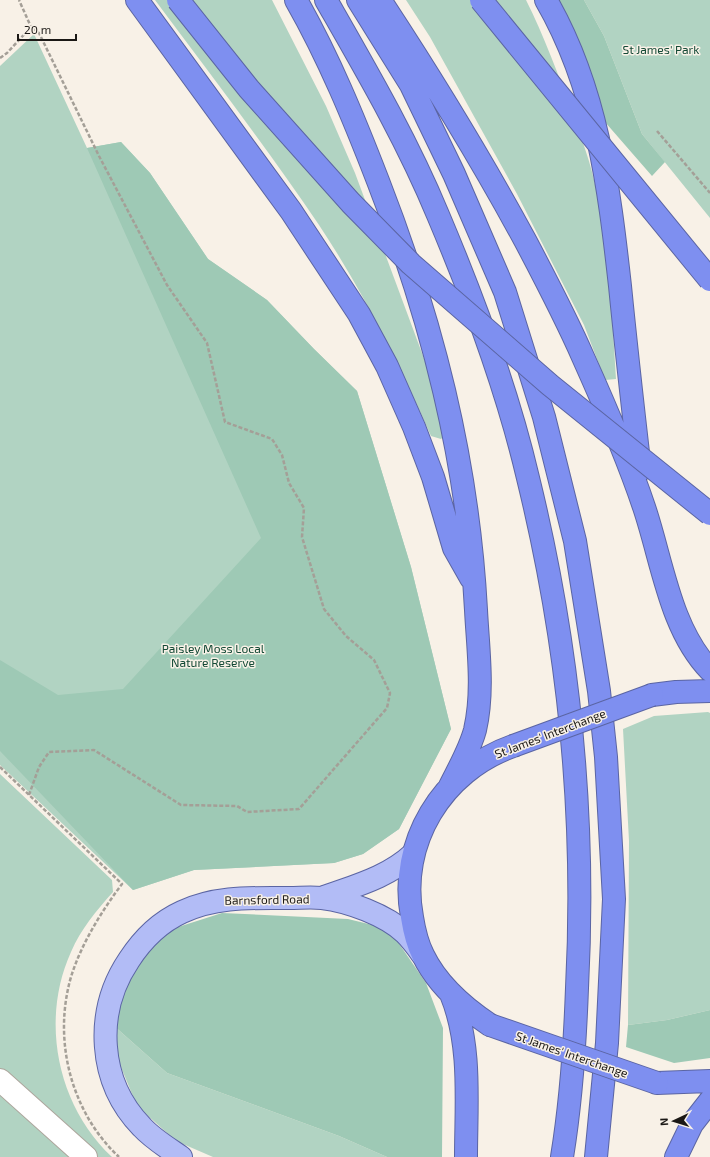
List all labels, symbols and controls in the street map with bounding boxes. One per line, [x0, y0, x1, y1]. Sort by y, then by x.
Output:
scale bar [18, 16, 76, 42]
text: 20 m [24, 22, 51, 36]
park label: St James' Park [623, 42, 699, 56]
park label: Paisley Moss Local Nature Reserve [162, 641, 265, 669]
street label: St James' Interchange [493, 705, 607, 761]
street label: Barnsford Road [224, 891, 310, 907]
street label: St James' Interchange [514, 1028, 630, 1080]
north arrow [654, 1101, 694, 1141]
text: N [657, 1117, 670, 1126]

